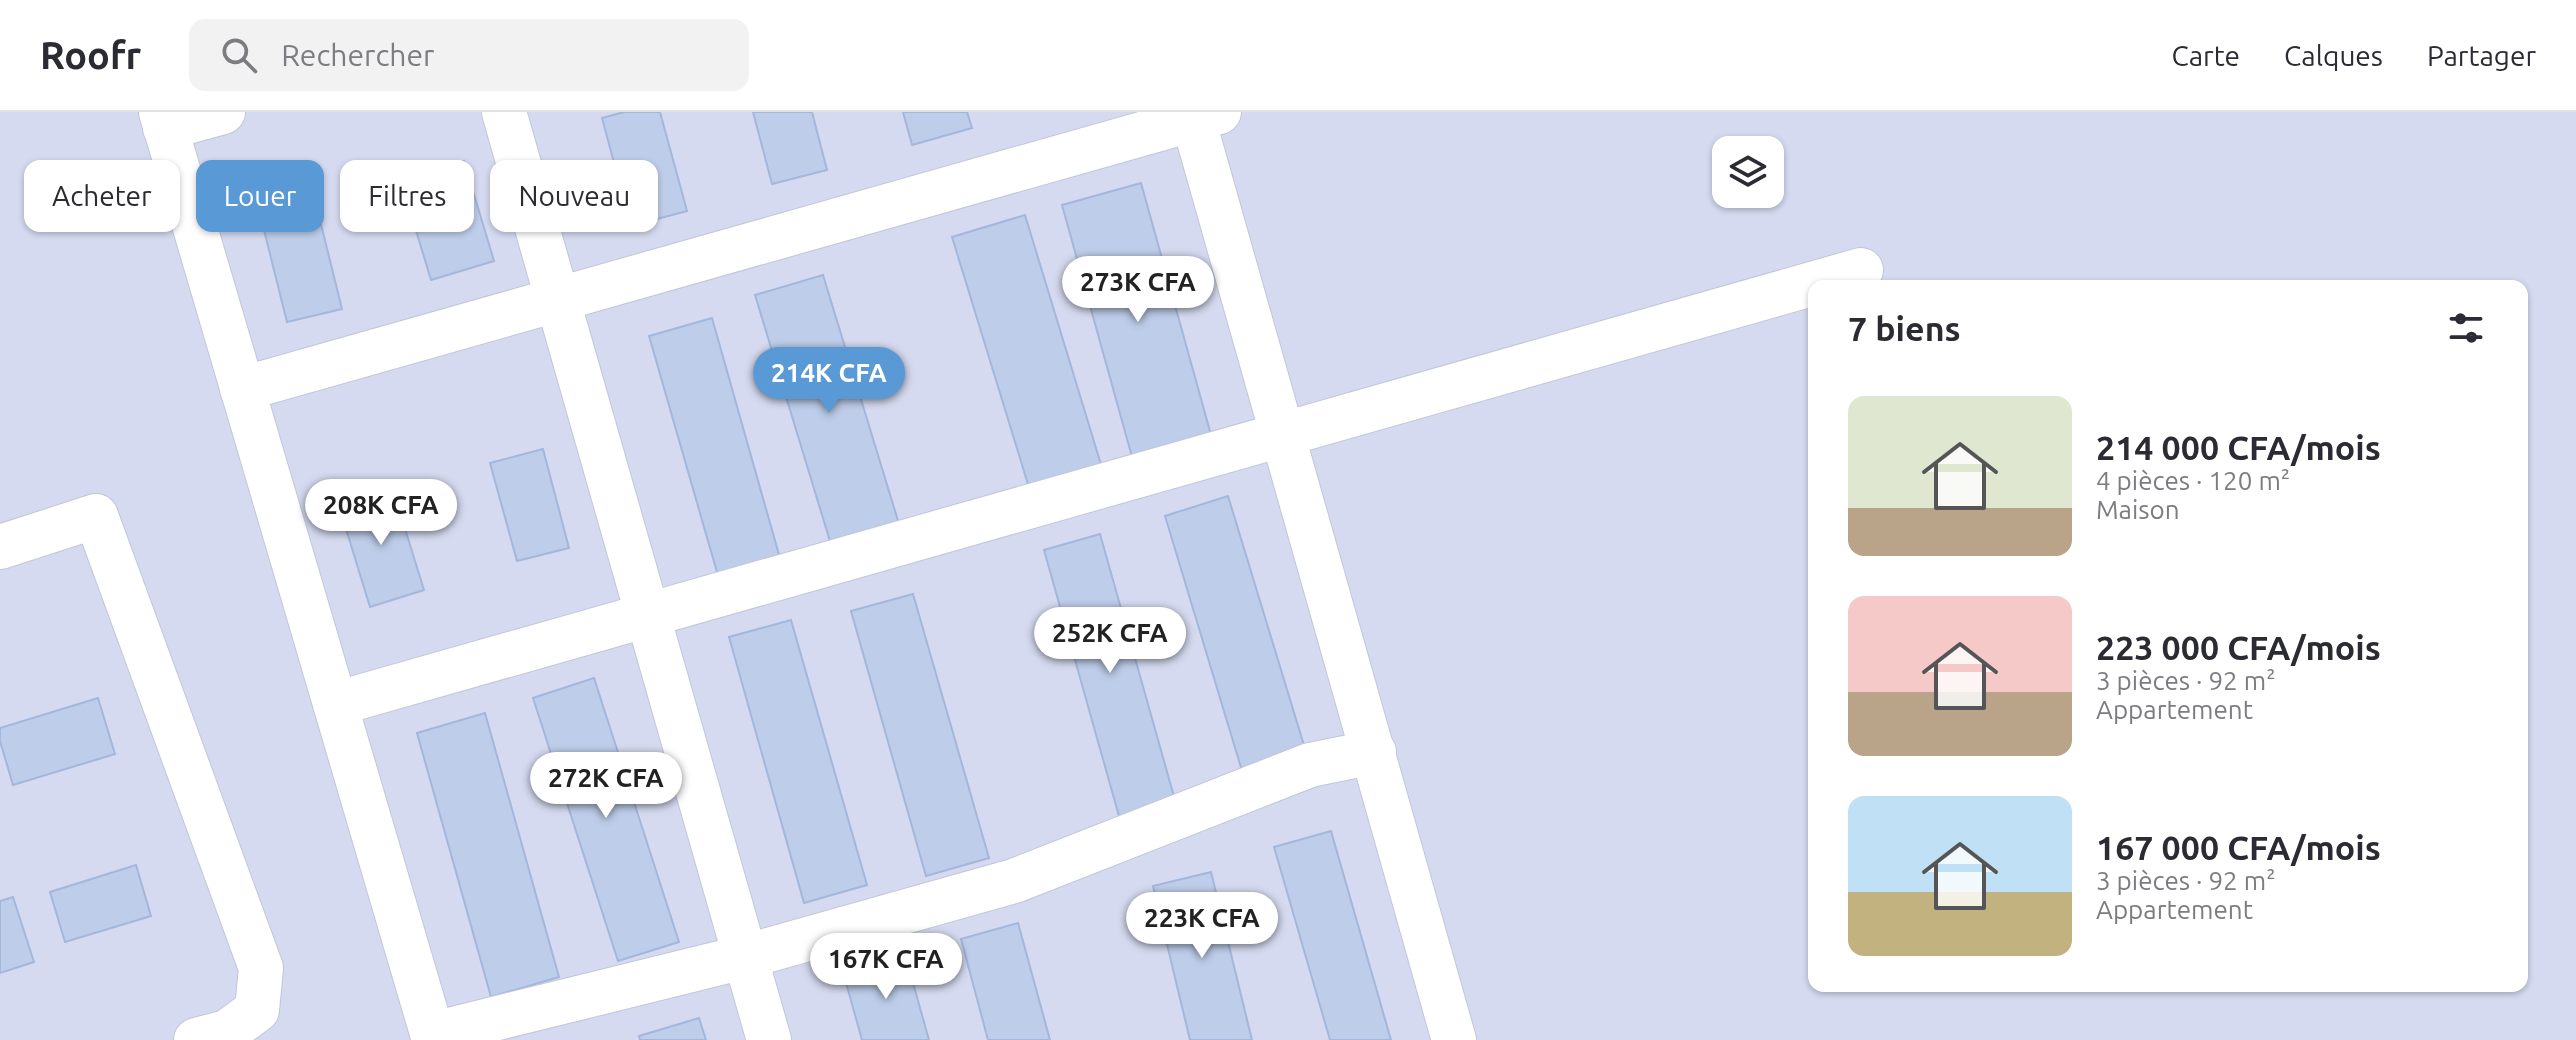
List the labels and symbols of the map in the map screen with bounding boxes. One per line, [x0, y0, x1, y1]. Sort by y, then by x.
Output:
pin: 273K CFA [1055, 256, 1221, 324]
pin: 214K CFA [746, 347, 912, 415]
pin: 208K CFA [298, 479, 464, 547]
pin: 252K CFA [1027, 607, 1193, 675]
pin: 272K CFA [523, 752, 689, 820]
pin: 223K CFA [1119, 892, 1285, 960]
pin: 167K CFA [803, 933, 969, 1001]

